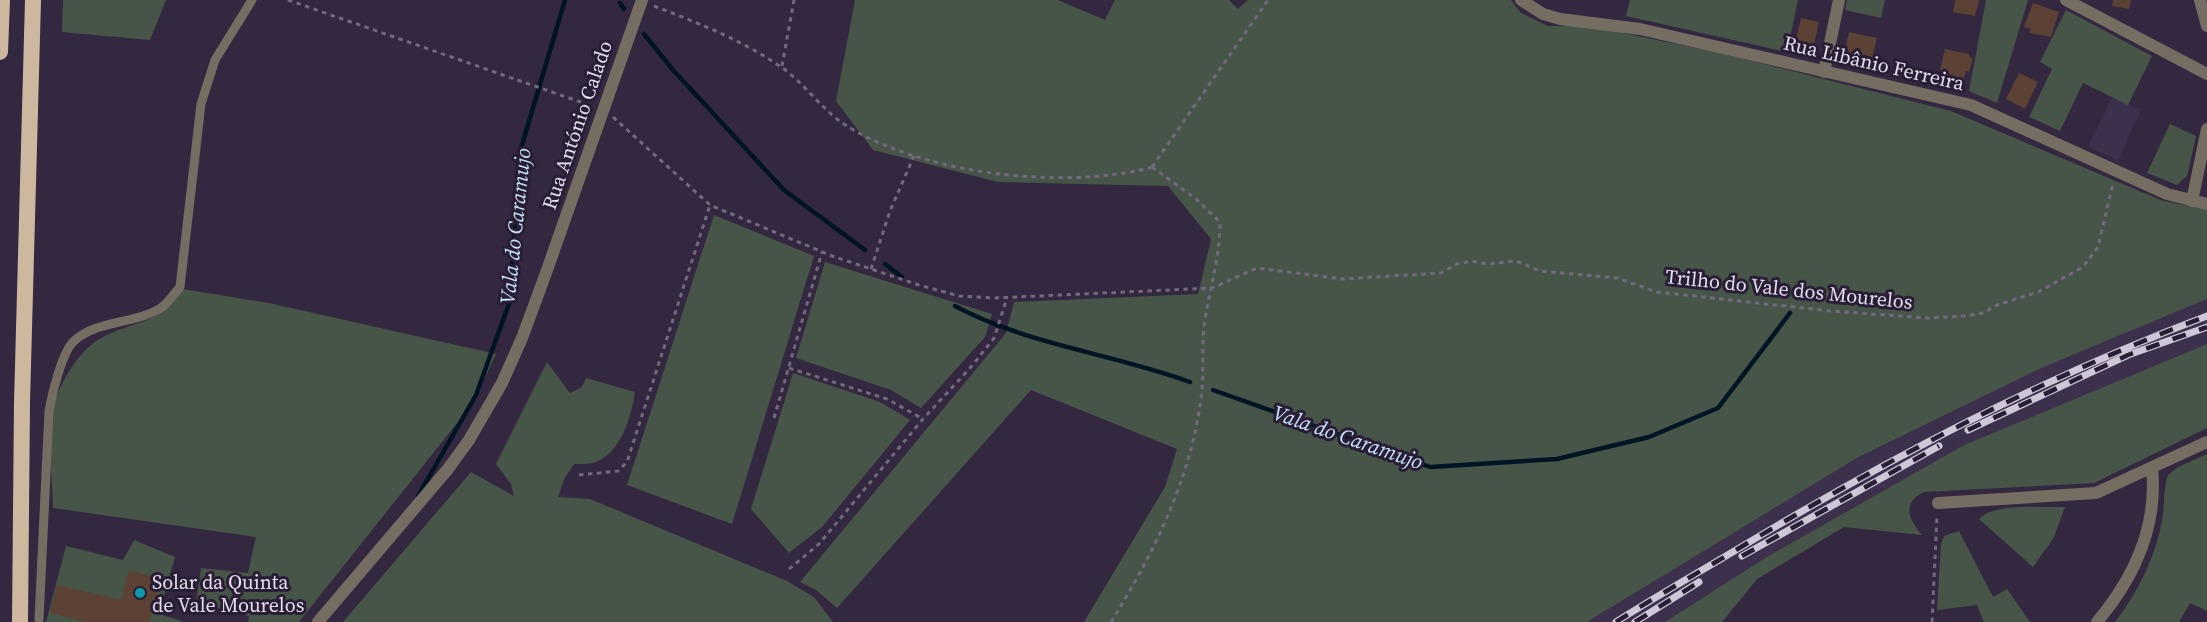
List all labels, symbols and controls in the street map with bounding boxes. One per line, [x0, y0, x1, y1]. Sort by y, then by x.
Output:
street label: Rua Libânio Ferreira [1781, 29, 1968, 98]
street label: Rua António Calado [535, 37, 619, 213]
water label: Vala do Caramujo [492, 147, 538, 305]
street label: Trilho do Vale dos Mourelos [1664, 262, 1914, 316]
water label: Vala do Caramujo [1269, 398, 1427, 476]
place label: Solar da Quinta de Vale Mourelos [152, 568, 304, 619]
marker: Solar da Quinta de Vale Mourelos [133, 586, 147, 600]

